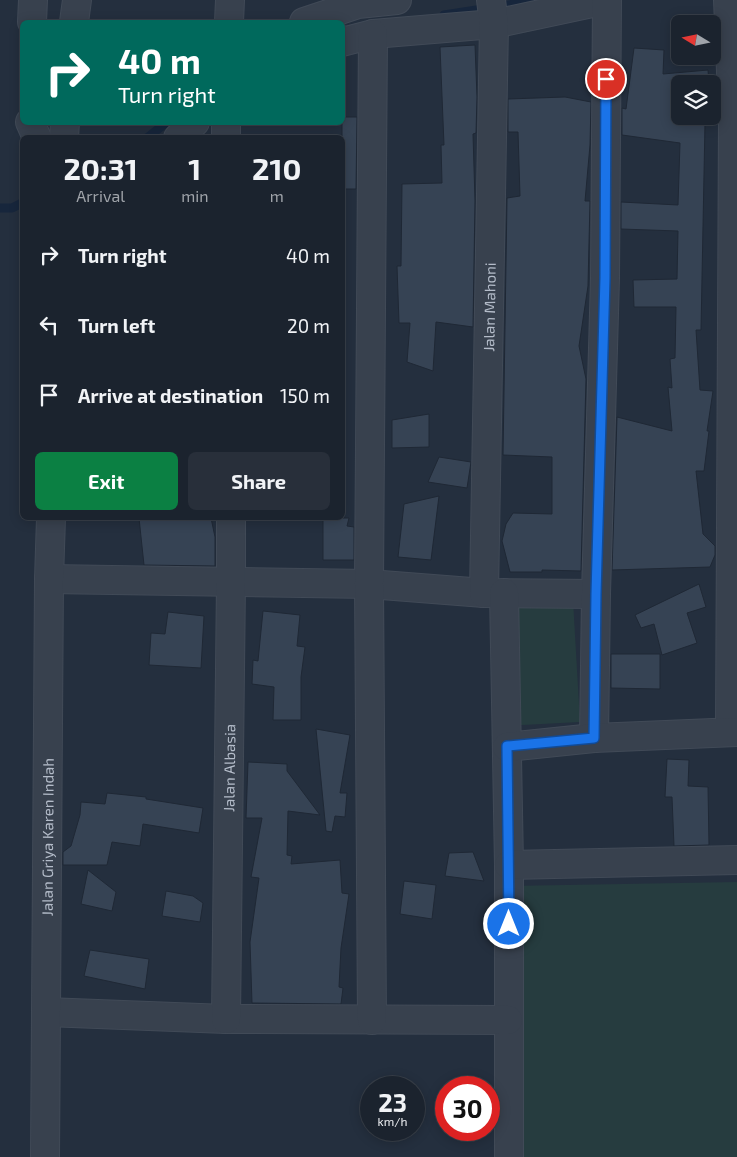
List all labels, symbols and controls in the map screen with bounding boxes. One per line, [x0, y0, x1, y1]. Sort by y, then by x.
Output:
north arrow [671, 15, 721, 65]
map controls [671, 15, 721, 125]
text: 40 m [118, 39, 201, 81]
icon: right [35, 40, 100, 105]
pin [585, 58, 627, 100]
icon: arrive [592, 65, 620, 93]
button: layers [671, 75, 721, 125]
text: Turn right [118, 81, 216, 107]
text: 20:31 [64, 150, 138, 186]
text: 1 [188, 150, 201, 186]
text: 210 [252, 150, 301, 186]
text: Arrival [76, 186, 125, 205]
text: min [181, 186, 208, 205]
text: m [270, 186, 284, 205]
icon: right [35, 241, 63, 269]
text: Turn right [78, 244, 166, 267]
text: 40 m [286, 244, 330, 267]
street label: Jalan Mahoni [479, 262, 499, 352]
icon: left [35, 311, 63, 339]
text: Turn left [78, 314, 155, 337]
text: 20 m [287, 314, 330, 337]
icon: arrive [35, 381, 63, 409]
text: Arrive at destination [78, 384, 263, 407]
text: 150 m [280, 384, 330, 407]
button: Exit [35, 452, 178, 510]
button: Share [188, 452, 330, 510]
street label: Jalan Albasia [219, 724, 238, 812]
street label: Jalan Griya Karen Indah [38, 758, 57, 916]
position arrow [482, 897, 534, 949]
speed limit sign: 30 [435, 1076, 500, 1141]
text: 23 [378, 1087, 407, 1117]
text: km/h [378, 1114, 407, 1128]

